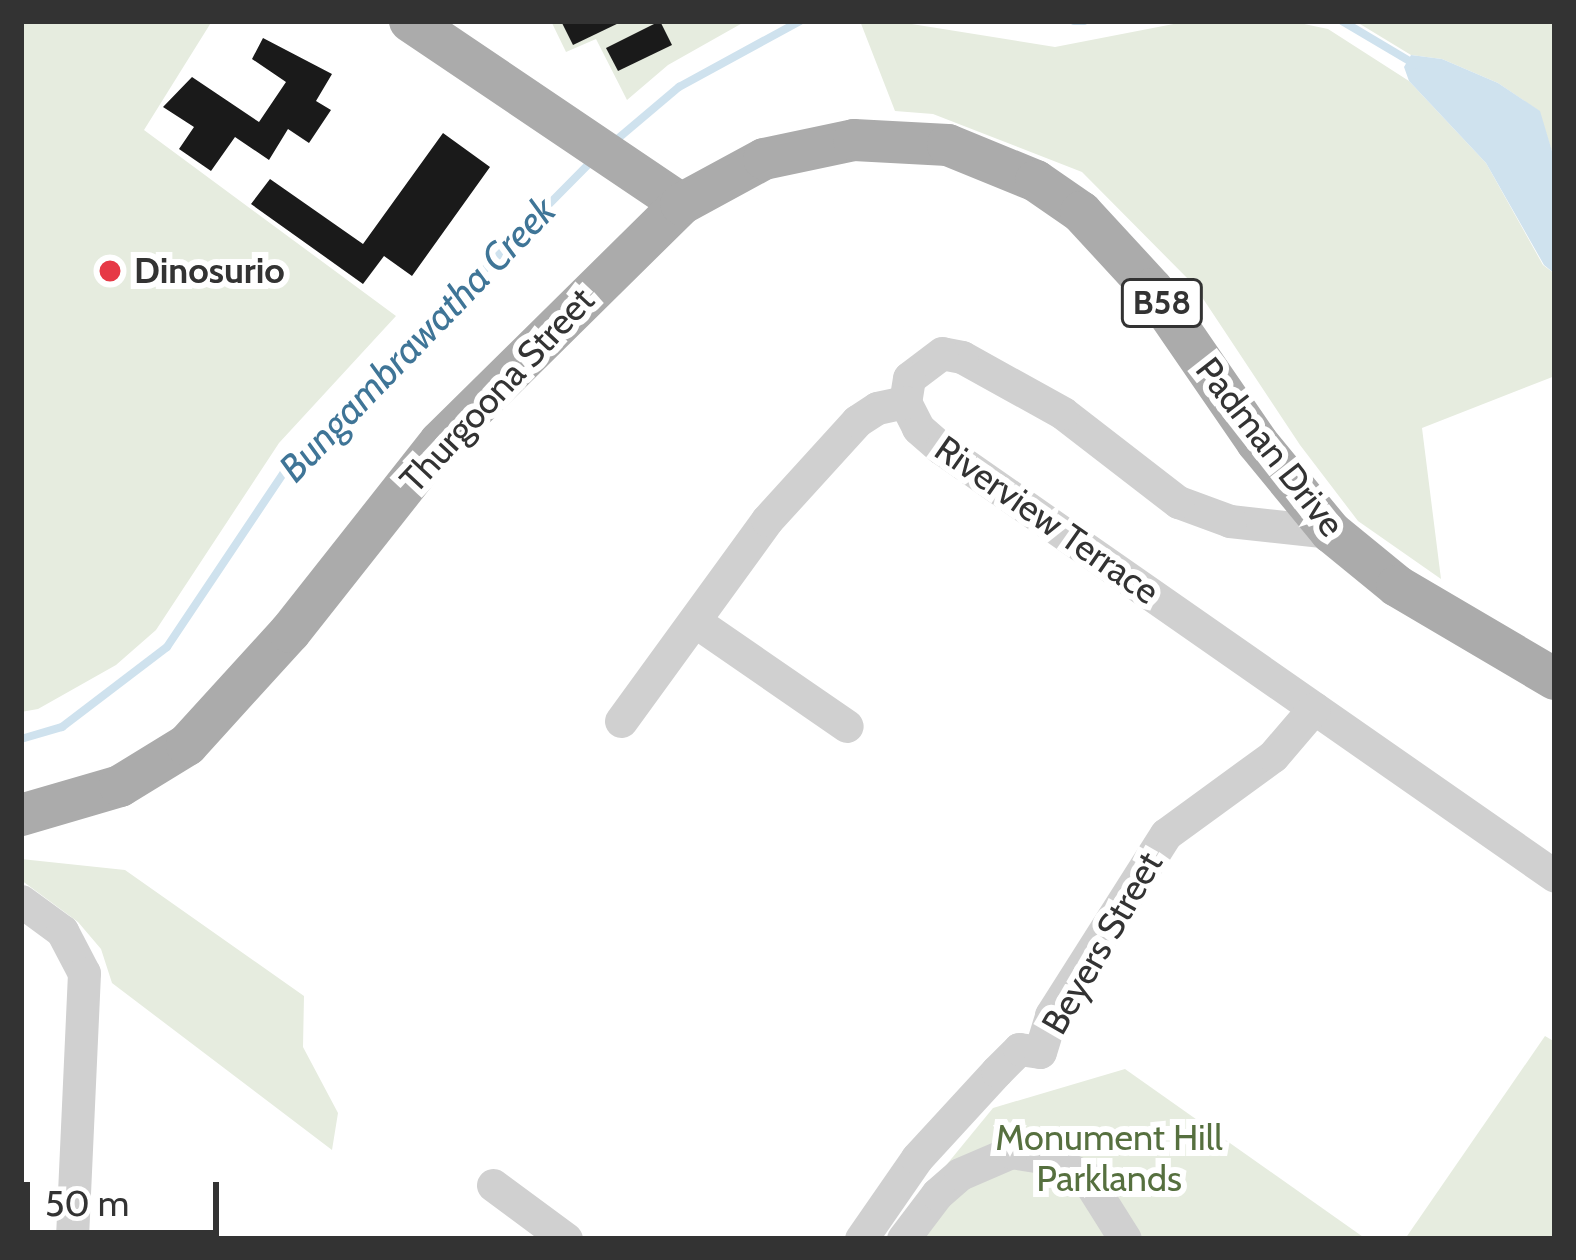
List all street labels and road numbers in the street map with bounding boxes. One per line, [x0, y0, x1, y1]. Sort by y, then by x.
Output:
road number: B58 [1120, 276, 1204, 330]
street label: Thurgoona Street [391, 279, 603, 501]
street label: Padman Drive [1187, 349, 1353, 545]
street label: Riverview Terrace [927, 427, 1167, 613]
street label: Beyers Street [1033, 844, 1171, 1042]

